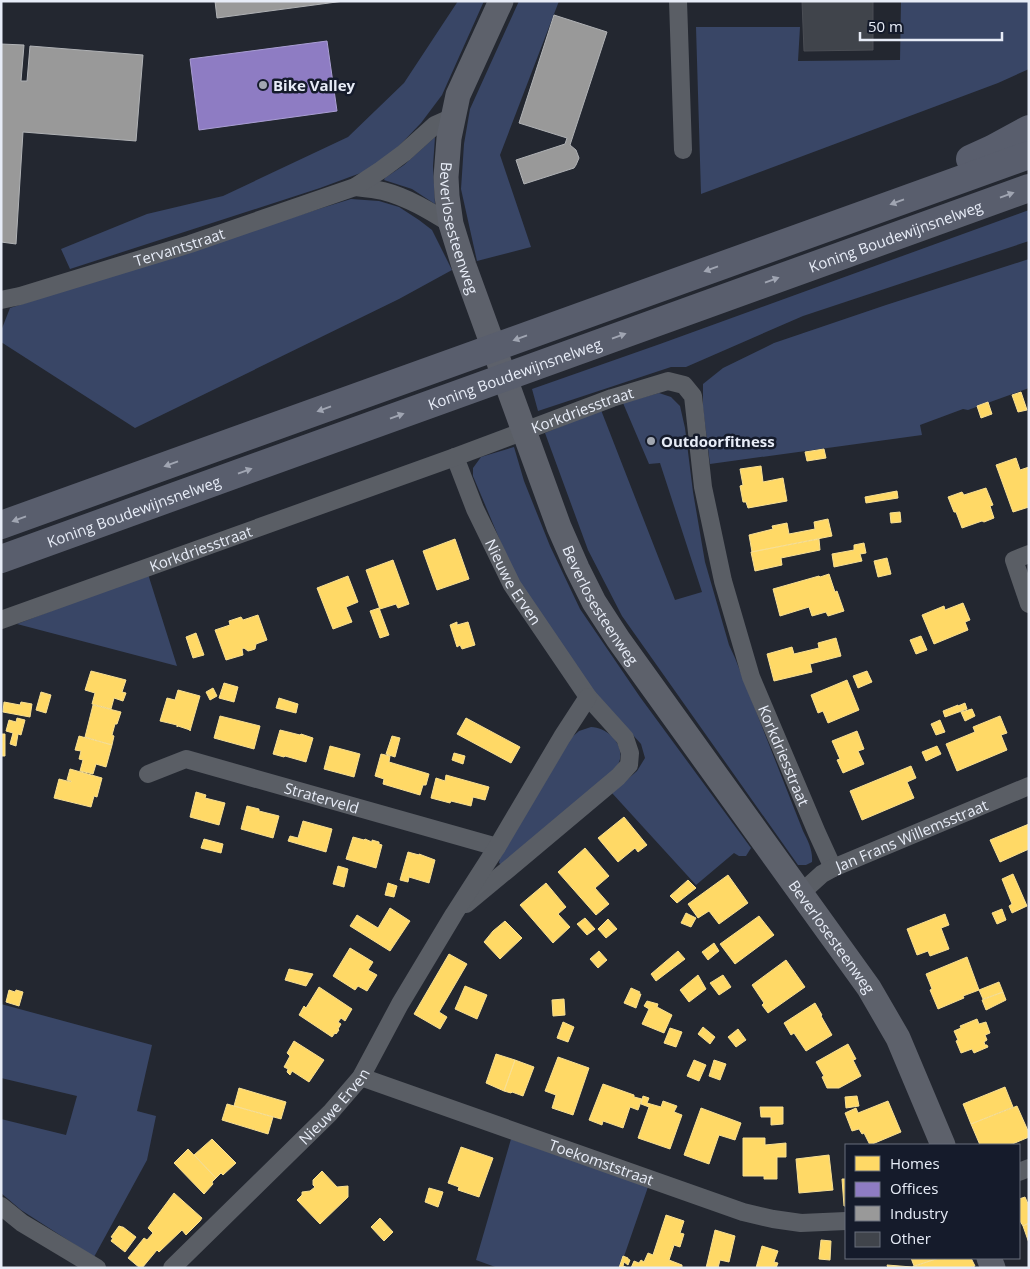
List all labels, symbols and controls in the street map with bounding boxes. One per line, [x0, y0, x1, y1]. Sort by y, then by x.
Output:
scale bar [860, 10, 1002, 42]
text: 50 m [868, 16, 903, 36]
place label: Bike Valley [273, 75, 356, 95]
marker: Bike Valley [257, 79, 269, 91]
street label: Beverlosesteenweg [436, 161, 483, 297]
one-way arrow [1000, 191, 1015, 198]
street label: Koning Boudewijnsnelweg [806, 196, 985, 277]
one-way arrow [889, 198, 904, 206]
street label: Tervantstraat [131, 223, 227, 271]
one-way arrow [704, 266, 719, 273]
one-way arrow [765, 276, 780, 283]
one-way arrow [612, 332, 627, 339]
street label: Koning Boudewijnsnelweg [425, 333, 604, 414]
one-way arrow [512, 334, 527, 342]
street label: Korkdriesstraat [528, 382, 636, 438]
one-way arrow [316, 405, 331, 413]
one-way arrow [390, 412, 405, 419]
place label: Outdoorfitness [661, 431, 775, 451]
marker: Outdoorfitness [645, 435, 657, 447]
one-way arrow [164, 461, 179, 468]
one-way arrow [237, 467, 252, 474]
street label: Koning Boudewijnsnelweg [44, 471, 223, 552]
one-way arrow [11, 516, 26, 523]
street label: Korkdriesstraat [146, 521, 255, 576]
street label: Nieuwe Erven [481, 535, 546, 629]
street label: Beverlosesteenweg [558, 542, 643, 669]
street label: Korkdriesstraat [754, 702, 814, 809]
street label: Straterveld [282, 777, 362, 818]
street label: Jan Frans Willemsstraat [830, 794, 991, 877]
street label: Beverlosesteenweg [784, 876, 880, 997]
street label: Nieuwe Erven [294, 1065, 374, 1148]
street label: Toekomststraat [546, 1134, 657, 1190]
legend [845, 1144, 1020, 1259]
text: Homes [890, 1153, 940, 1173]
text: Offices [890, 1178, 938, 1198]
text: Industry [890, 1203, 948, 1223]
text: Other [890, 1228, 931, 1248]

